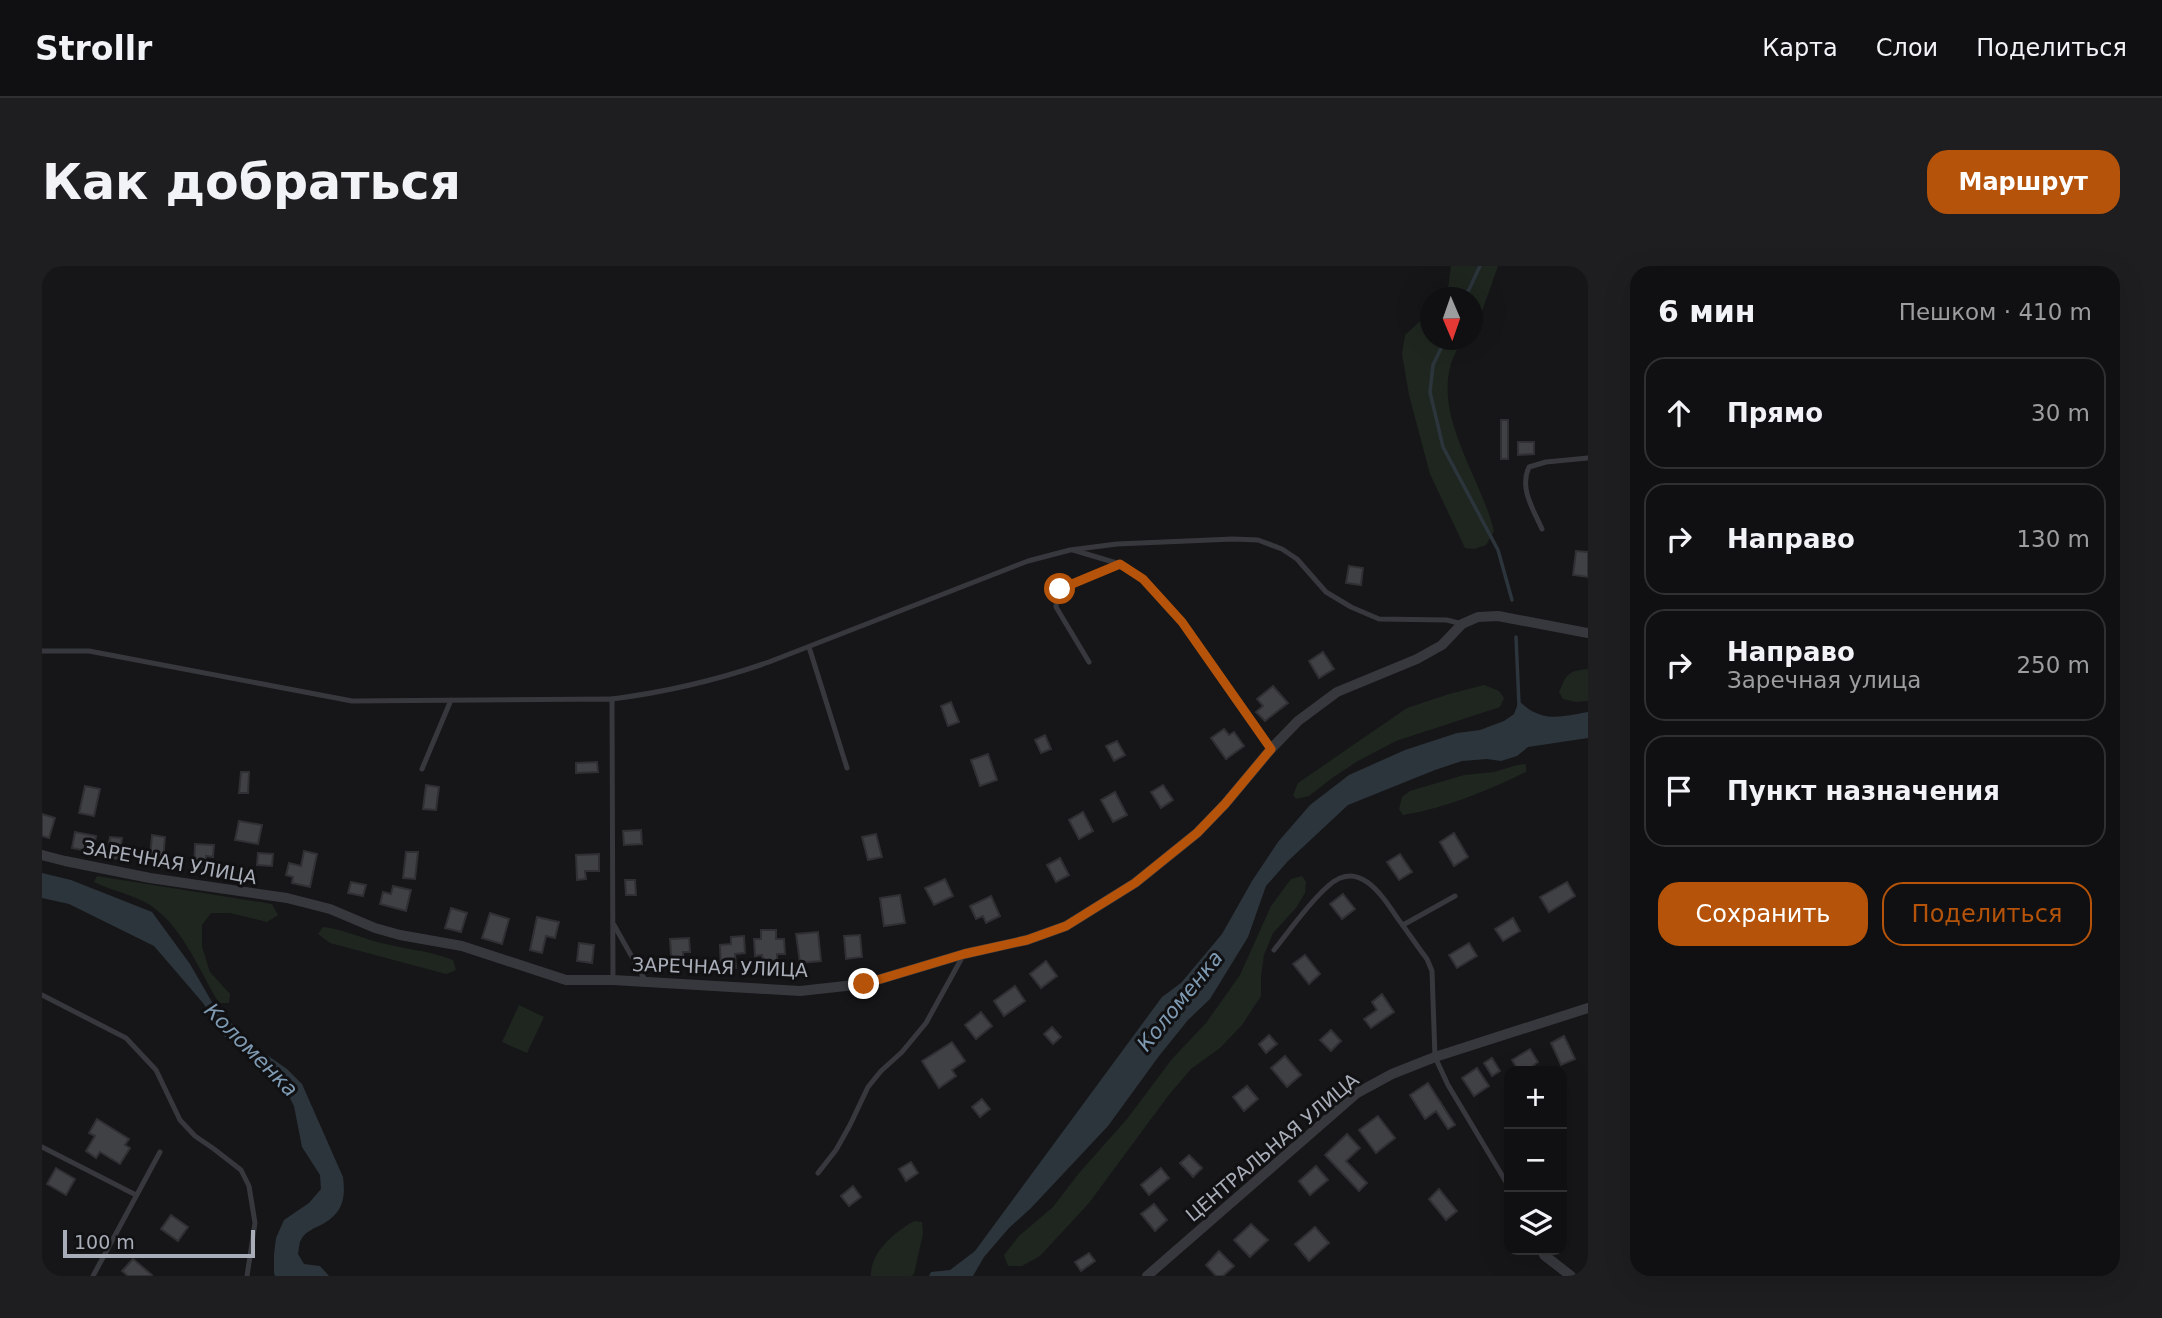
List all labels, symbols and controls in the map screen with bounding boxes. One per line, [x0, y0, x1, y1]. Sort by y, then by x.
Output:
text: Strollr [35, 29, 152, 68]
text: Карта [1762, 34, 1838, 62]
text: Слои [1876, 34, 1938, 62]
text: Поделиться [1976, 34, 2127, 62]
button: Маршрут [1927, 150, 2120, 214]
text: Как добраться [42, 154, 461, 211]
north arrow [1420, 287, 1483, 350]
text: 6 мин [1658, 294, 1756, 329]
text: Пешком · 410 m [1899, 299, 2092, 325]
icon: ahead [1660, 394, 1698, 432]
text: Прямо [1727, 398, 1823, 428]
text: 30 m [2031, 400, 2090, 426]
icon: right [1660, 520, 1698, 558]
text: Направо [1727, 524, 1855, 554]
text: 130 m [2016, 526, 2090, 552]
route start [1044, 573, 1075, 604]
text: Направо [1727, 637, 1855, 667]
icon: right [1660, 646, 1698, 684]
text: 250 m [2016, 652, 2090, 678]
text: Заречная улица [1727, 667, 1921, 693]
icon: arrive [1660, 772, 1698, 810]
text: Пункт назначения [1727, 776, 2000, 806]
street label: ЗАРЕЧНАЯ УЛИЦА [81, 836, 259, 888]
button: Сохранить [1658, 882, 1868, 946]
button: Поделиться [1882, 882, 2092, 946]
water label: Коломенка [1132, 946, 1228, 1056]
street label: ЗАРЕЧНАЯ УЛИЦА [632, 953, 808, 981]
route end [848, 968, 879, 999]
water label: Коломенка [199, 998, 303, 1102]
map controls [1504, 1066, 1567, 1255]
button: + [1504, 1066, 1567, 1129]
street label: ЦЕНТРАЛЬНАЯ УЛИЦА [1181, 1068, 1363, 1226]
button: − [1504, 1129, 1567, 1192]
button: layers [1504, 1192, 1567, 1255]
scale bar [63, 1227, 256, 1259]
text: 100 m [74, 1231, 135, 1253]

